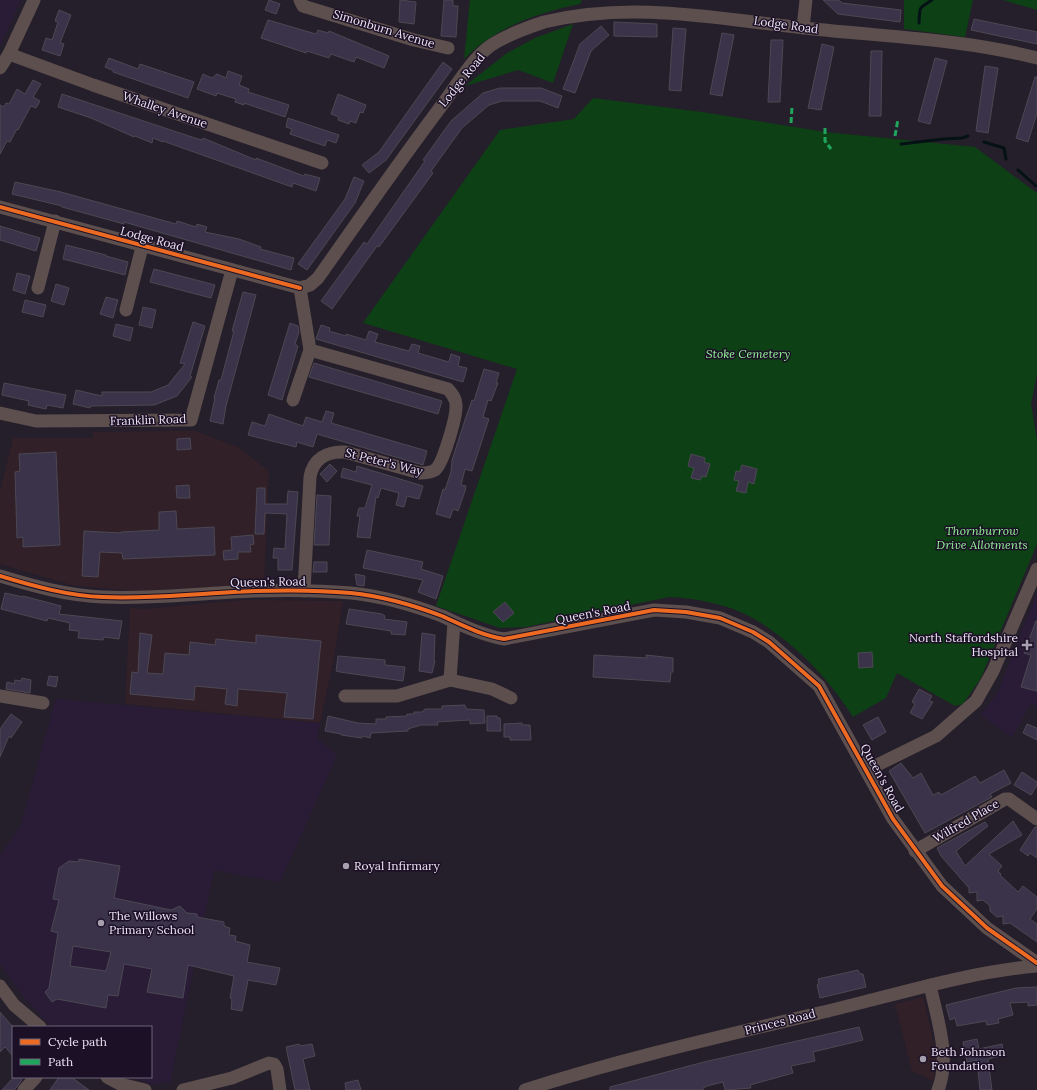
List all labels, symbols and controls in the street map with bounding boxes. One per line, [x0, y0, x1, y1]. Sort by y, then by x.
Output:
street label: Simonburn Avenue [331, 6, 437, 51]
street label: Lodge Road [753, 13, 819, 36]
street label: Lodge Road [435, 50, 488, 110]
street label: Whalley Avenue [121, 88, 210, 131]
street label: Lodge Road [119, 223, 186, 254]
park label: Stoke Cemetery [706, 346, 790, 361]
street label: Franklin Road [110, 411, 186, 428]
street label: St Peter's Way [344, 445, 425, 479]
park label: Thornburrow Drive Allotments [936, 523, 1028, 552]
street label: Queen's Road [230, 573, 306, 590]
street label: Queen's Road [554, 598, 632, 627]
place label: North Staffordshire Hospital [909, 630, 1018, 659]
marker: North Staffordshire Hospital [1021, 639, 1033, 651]
street label: Queen's Road [857, 741, 907, 815]
street label: Wilfred Place [930, 795, 1002, 846]
place label: Royal Infirmary [354, 858, 441, 873]
marker: Royal Infirmary [341, 861, 351, 871]
place label: The Willows Primary School [109, 908, 194, 937]
marker: The Willows Primary School [96, 918, 106, 928]
street label: Princes Road [743, 1005, 817, 1038]
legend [12, 1026, 152, 1078]
text: Cycle path [48, 1034, 107, 1049]
place label: Beth Johnson Foundation [931, 1044, 1006, 1073]
text: Path [48, 1054, 73, 1069]
marker: Beth Johnson Foundation [918, 1054, 928, 1064]

